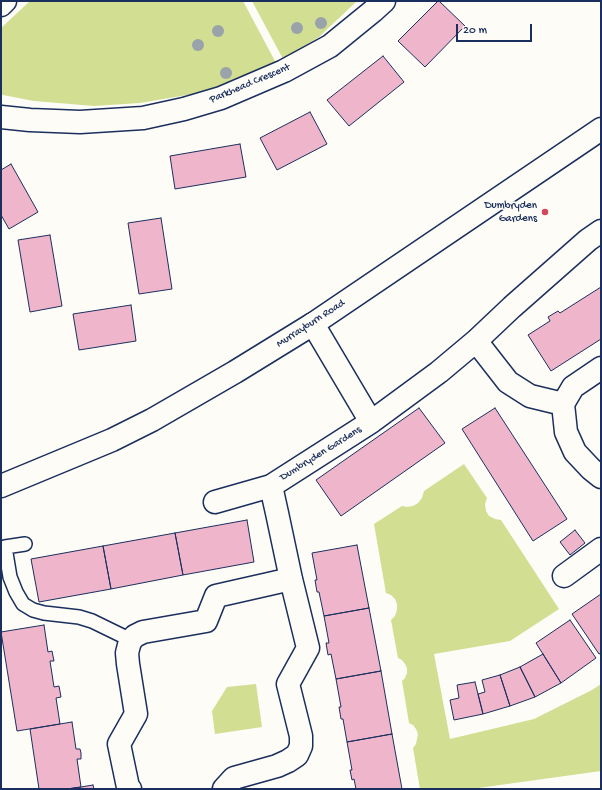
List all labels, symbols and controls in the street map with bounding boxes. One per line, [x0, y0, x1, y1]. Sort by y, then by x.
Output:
scale bar [458, 16, 534, 42]
text: 20 m [463, 24, 487, 38]
street label: Parkhead Crescent [208, 61, 292, 107]
place label: Dumbryden Gardens [484, 199, 537, 225]
marker: Dumbryden Gardens [540, 207, 550, 217]
street label: Murrayburn Road [274, 297, 348, 351]
street label: Dumbryden Gardens [278, 424, 364, 484]

